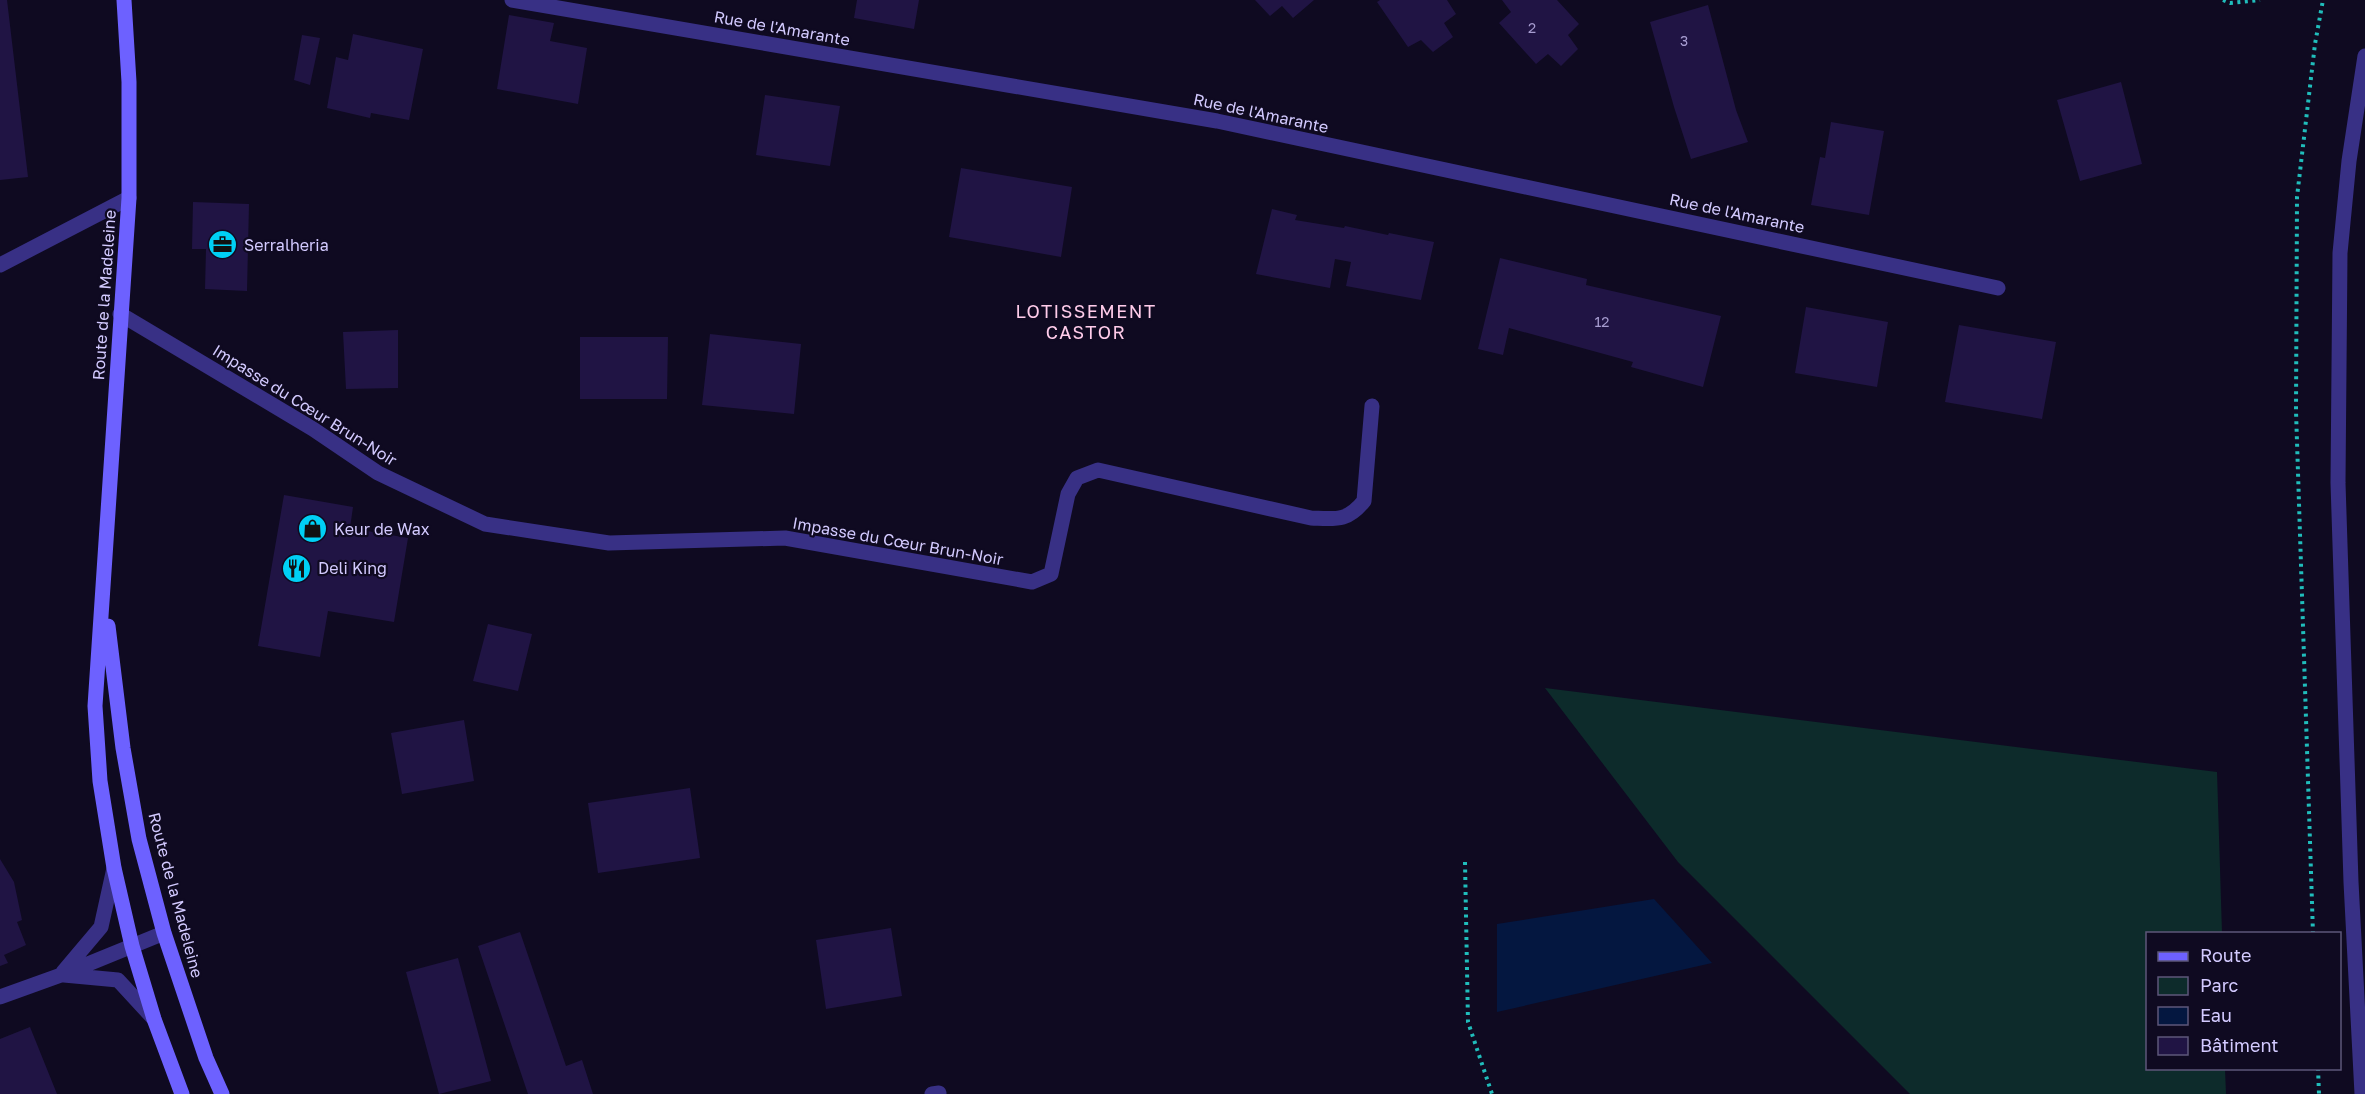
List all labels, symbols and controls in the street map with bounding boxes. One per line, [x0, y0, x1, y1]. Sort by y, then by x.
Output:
street label: Rue de l'Amarante [712, 6, 852, 50]
house number: 2 [1528, 19, 1536, 36]
house number: 3 [1680, 32, 1688, 49]
street label: Rue de l'Amarante [1192, 89, 1330, 137]
street label: Rue de l'Amarante [1668, 189, 1806, 237]
street label: Route de la Madeleine [88, 209, 120, 381]
office icon: Serralheria [207, 229, 239, 261]
place label: Serralheria [244, 235, 329, 255]
district label: LOTISSEMENT CASTOR [1015, 300, 1157, 343]
house number: 12 [1595, 313, 1609, 330]
street label: Impasse du Cœur Brun-Noir [209, 340, 401, 470]
shop icon: Keur de Wax [297, 513, 329, 545]
street label: Impasse du Cœur Brun-Noir [791, 513, 1005, 569]
place label: Keur de Wax [334, 519, 430, 539]
restaurant icon: Deli King [281, 552, 313, 584]
place label: Deli King [318, 558, 387, 578]
street label: Route de la Madeleine [144, 810, 208, 980]
legend [2146, 932, 2341, 1070]
text: Route [2200, 944, 2251, 966]
text: Parc [2200, 974, 2239, 996]
text: Eau [2200, 1004, 2232, 1026]
text: Bâtiment [2200, 1034, 2279, 1056]

